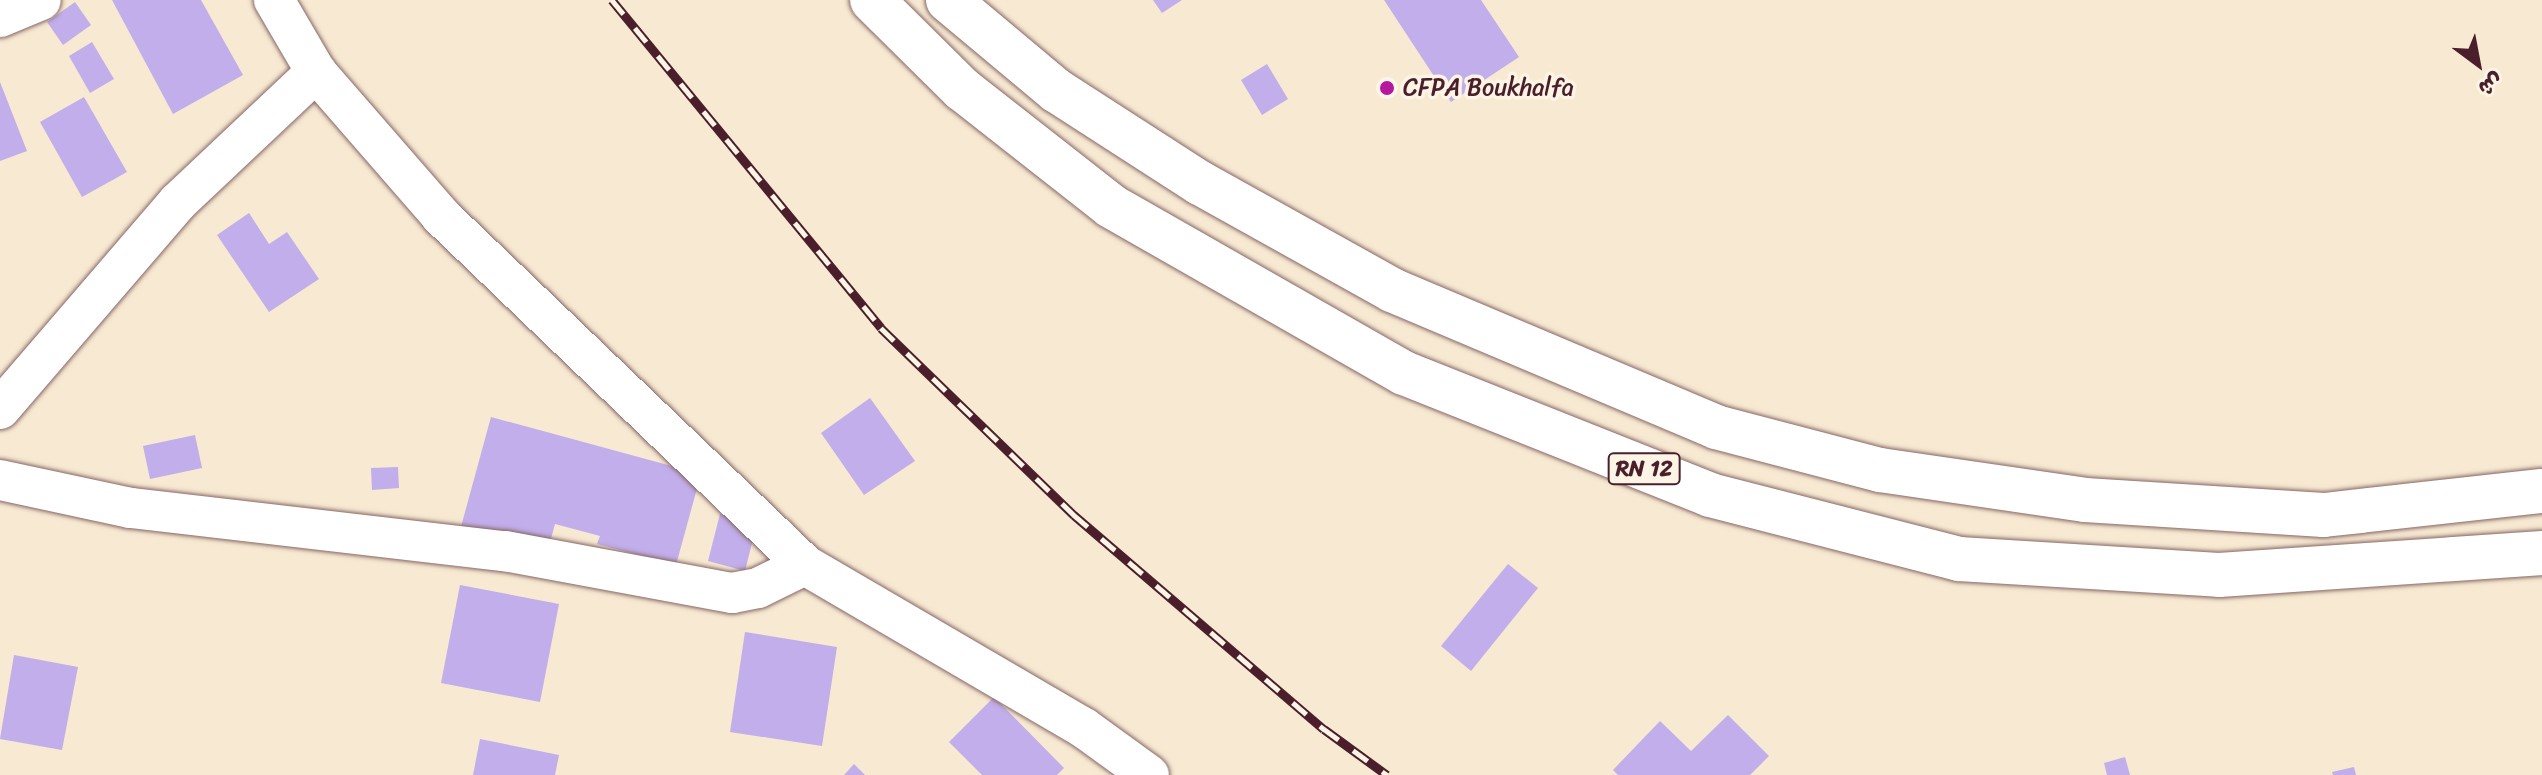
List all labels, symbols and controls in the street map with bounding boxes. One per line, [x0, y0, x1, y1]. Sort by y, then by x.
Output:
north arrow [2438, 24, 2518, 104]
text: ش [2470, 62, 2512, 108]
place label: CFPA Boukhalfa [1403, 74, 1574, 102]
marker: CFPA Boukhalfa [1378, 79, 1396, 97]
road number: RN 12 [1606, 451, 1682, 487]

